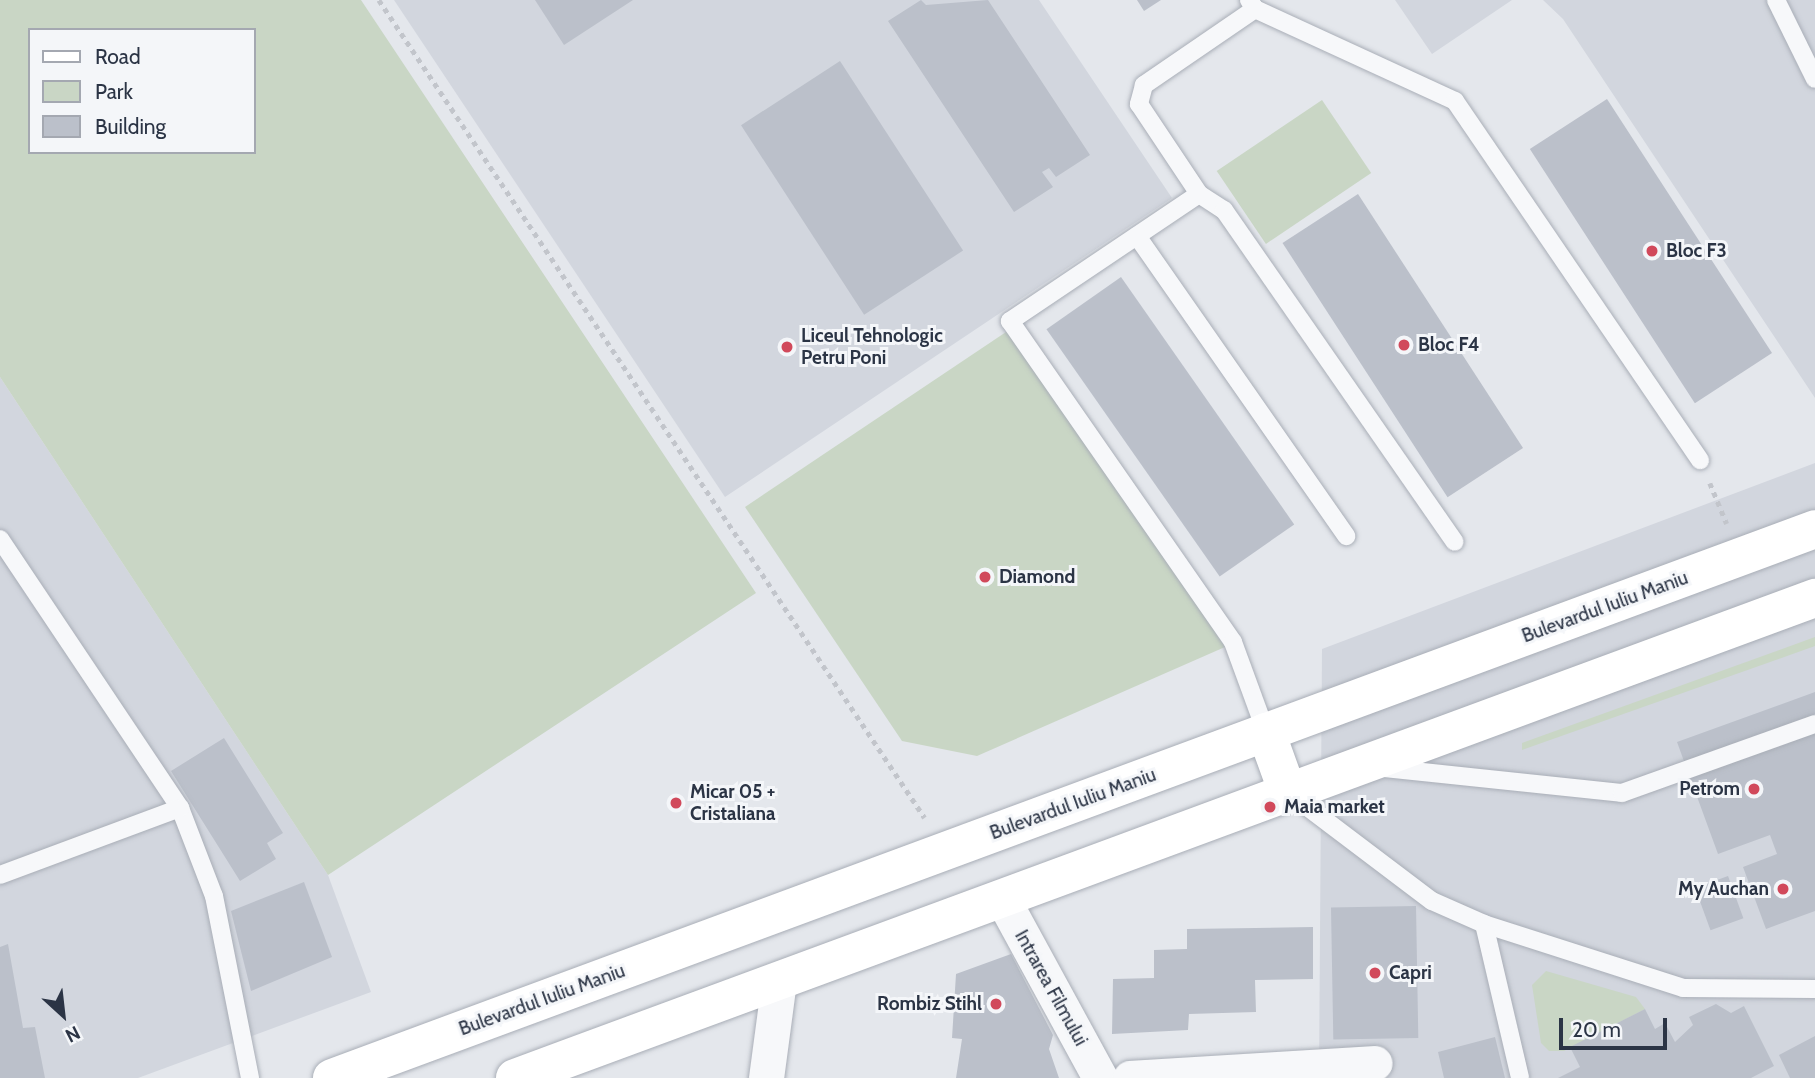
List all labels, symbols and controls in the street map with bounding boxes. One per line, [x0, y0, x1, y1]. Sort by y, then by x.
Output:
legend [28, 28, 256, 154]
text: Road [95, 44, 141, 69]
text: Park [95, 79, 133, 104]
text: Building [95, 114, 166, 139]
place label: Bloc F3 [1666, 240, 1727, 262]
marker: Bloc F3 [1644, 243, 1660, 259]
place label: Liceul Tehnologic Petru Poni [801, 325, 943, 369]
place label: Bloc F4 [1418, 334, 1480, 356]
marker: Bloc F4 [1396, 337, 1412, 353]
marker: Liceul Tehnologic Petru Poni [779, 339, 795, 355]
place label: Diamond [999, 566, 1075, 588]
street label: Bulevardul Iuliu Maniu [1519, 566, 1691, 648]
marker: Diamond [977, 569, 993, 585]
street label: Bulevardul Iuliu Maniu [987, 763, 1159, 845]
place label: Petrom [1679, 778, 1740, 800]
place label: Micar 05 + Cristaliana [690, 781, 775, 825]
marker: Petrom [1746, 781, 1762, 797]
marker: Micar 05 + Cristaliana [668, 795, 684, 811]
place label: Maia market [1284, 796, 1385, 818]
marker: Maia market [1262, 799, 1278, 815]
place label: My Auchan [1678, 878, 1769, 900]
marker: My Auchan [1775, 881, 1791, 897]
street label: Intrarea Filmului [1010, 926, 1092, 1050]
street label: Bulevardul Iuliu Maniu [456, 959, 628, 1041]
place label: Capri [1389, 962, 1432, 984]
marker: Capri [1367, 965, 1383, 981]
north arrow [28, 980, 98, 1050]
place label: Rombiz Stihl [877, 993, 982, 1015]
marker: Rombiz Stihl [988, 996, 1004, 1012]
scale bar [1563, 1004, 1672, 1048]
text: 20 m [1572, 1017, 1621, 1042]
text: N [62, 1021, 84, 1047]

